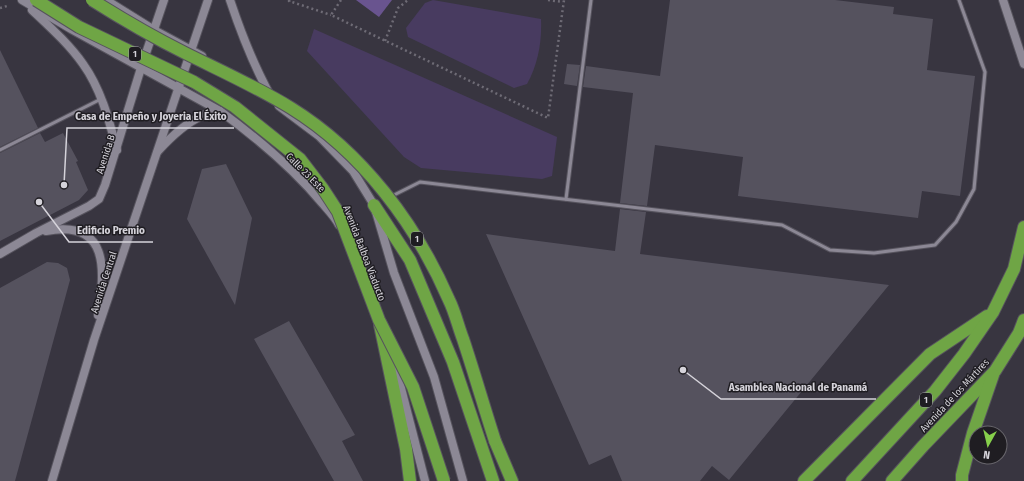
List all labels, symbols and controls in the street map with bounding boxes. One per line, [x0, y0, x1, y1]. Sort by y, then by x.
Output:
road number: 1 [129, 47, 141, 61]
callout: Casa de Empeño y Joyeria El Éxito [67, 105, 234, 128]
text: Casa de Empeño y Joyeria El Éxito [75, 109, 227, 123]
street label: Avenida B [94, 133, 118, 175]
street label: Calle 23 Este [283, 151, 327, 195]
street label: Avenida Balboa Viaducto [340, 204, 388, 303]
callout: Edificio Premio [69, 219, 153, 242]
text: Edificio Premio [77, 224, 145, 237]
road number: 1 [411, 232, 423, 246]
street label: Avenida Central [88, 250, 120, 315]
street label: Avenida de los Mártires [918, 357, 992, 435]
callout: Asamblea Nacional de Panamá [721, 376, 876, 399]
text: Asamblea Nacional de Panamá [728, 381, 868, 394]
road number: 1 [920, 393, 932, 407]
north arrow [968, 425, 1008, 465]
text: N [983, 448, 991, 461]

